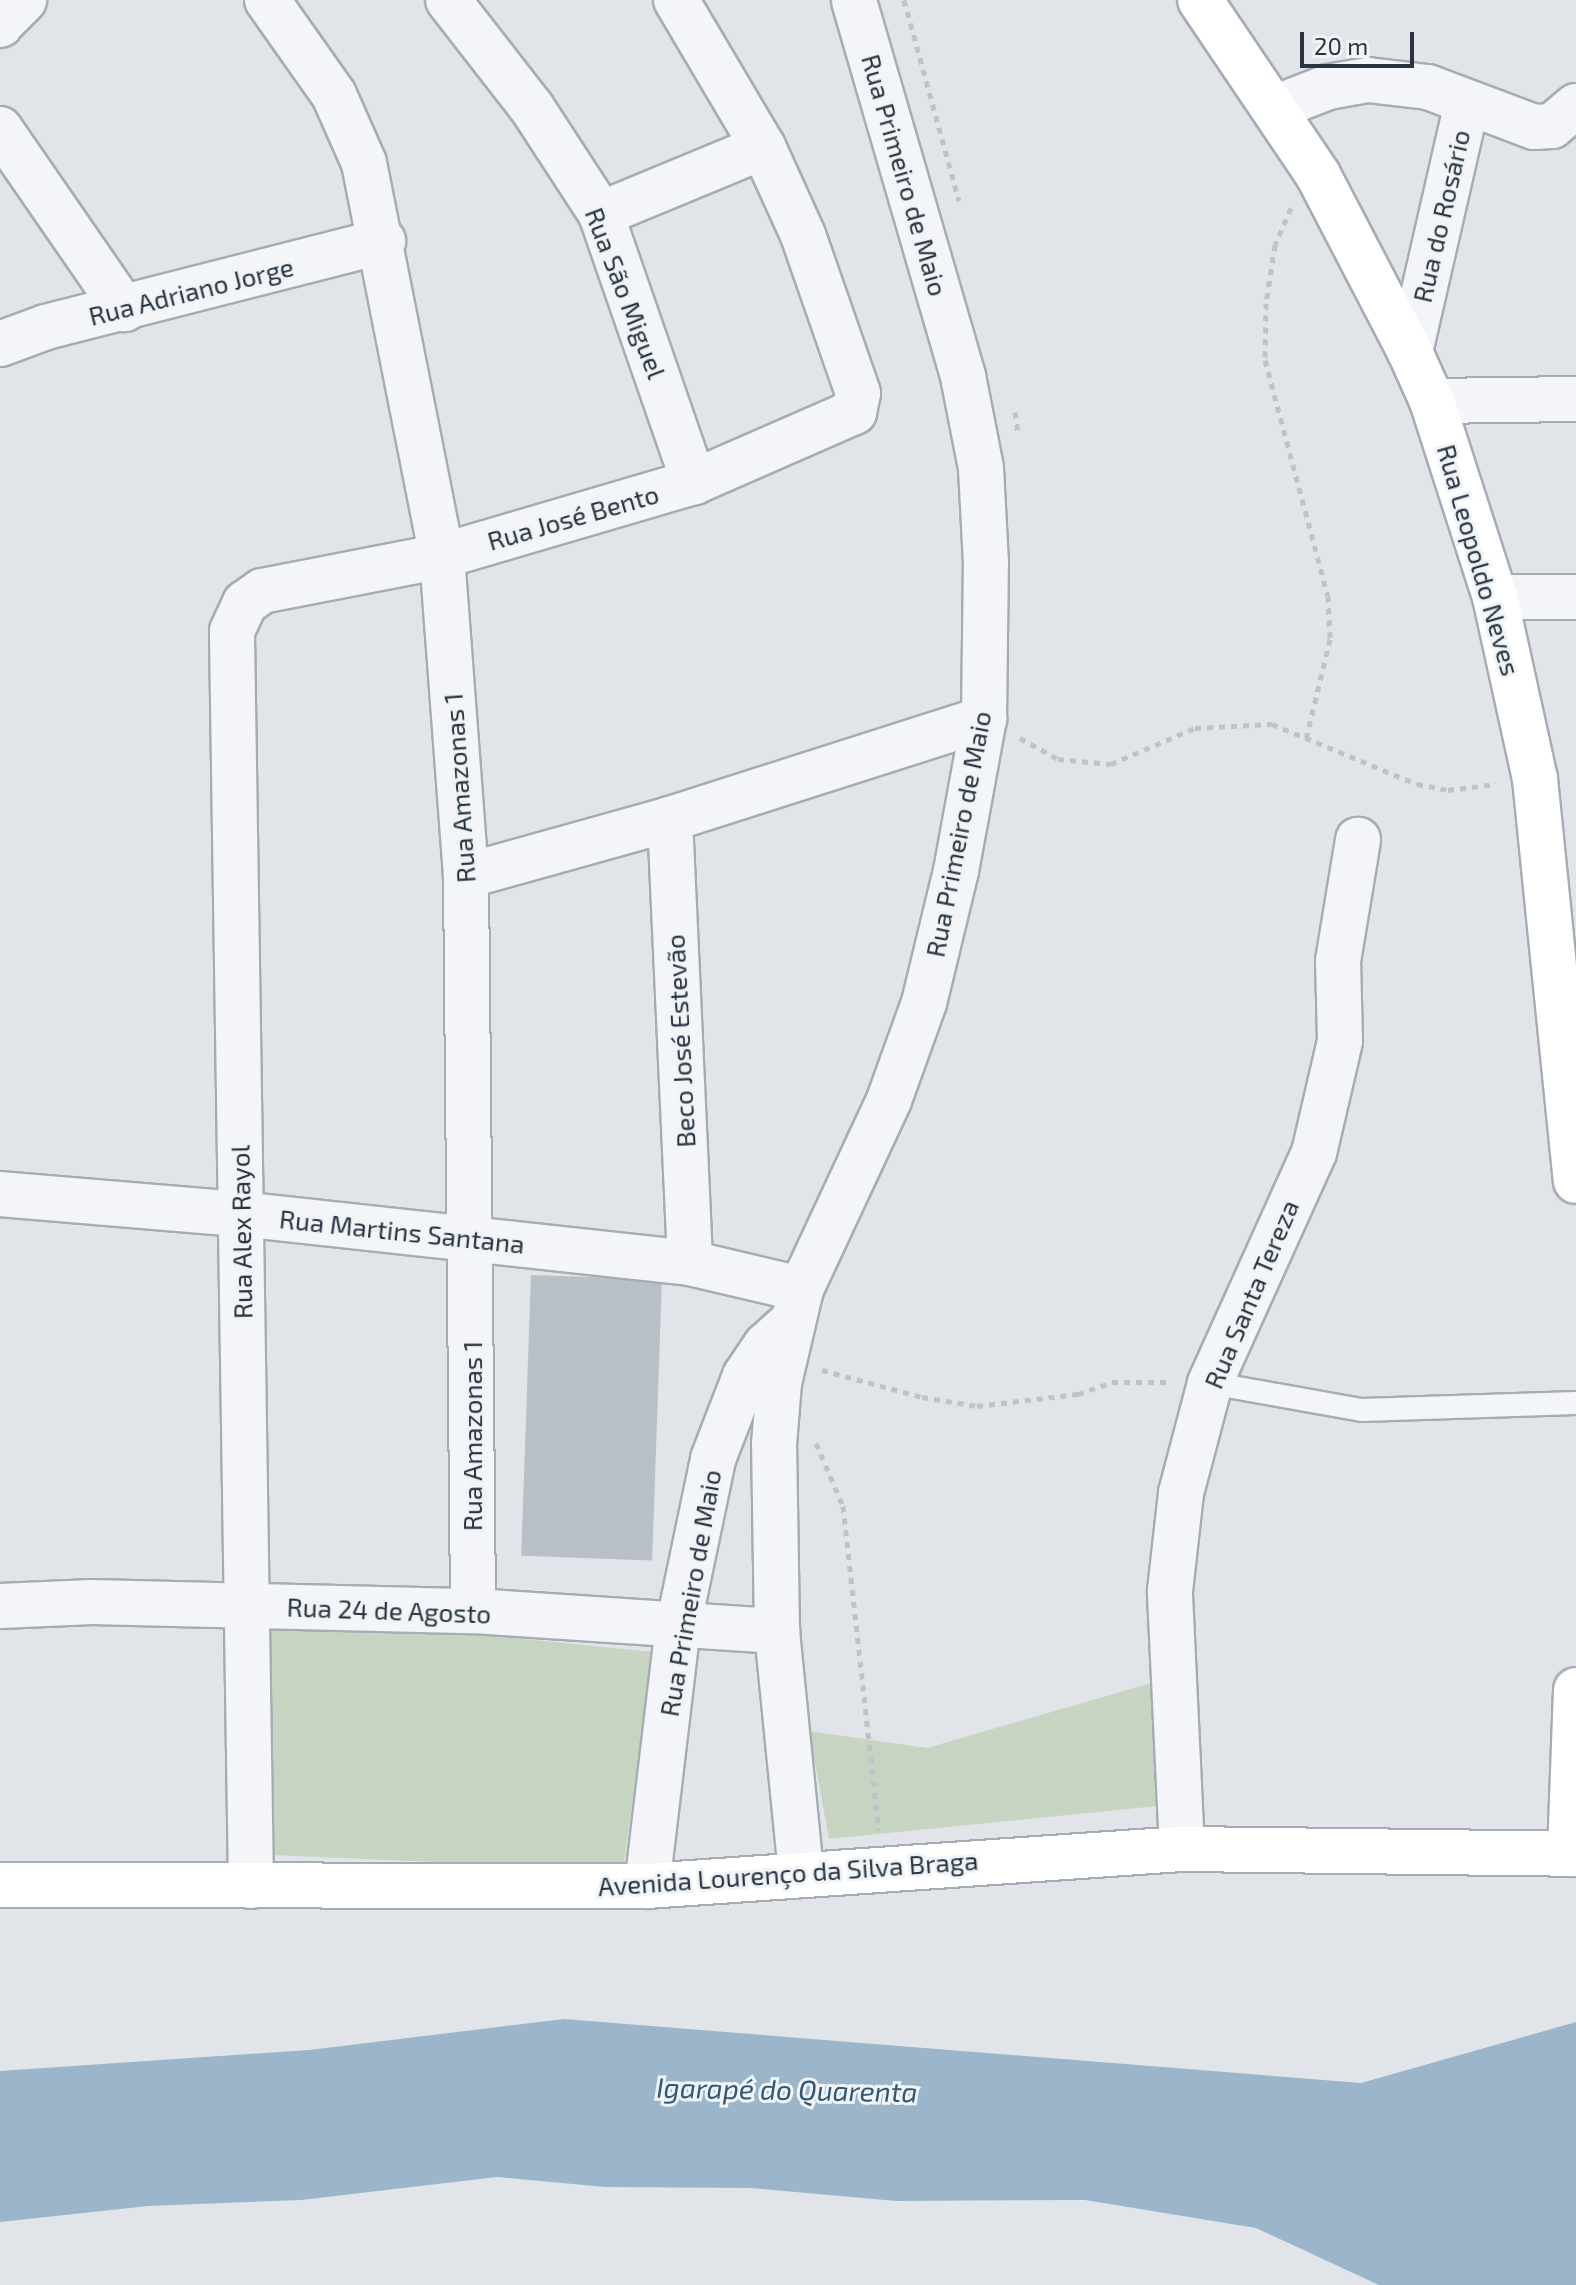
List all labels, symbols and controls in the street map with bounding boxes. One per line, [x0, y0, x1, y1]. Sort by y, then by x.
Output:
scale bar [1304, 16, 1418, 66]
text: 20 m [1314, 31, 1368, 60]
street label: Rua Primeiro de Maio [856, 51, 954, 299]
street label: Rua do Rosário [1406, 127, 1476, 305]
street label: Rua São Miguel [579, 203, 673, 383]
street label: Rua Adriano Jorge [85, 250, 297, 332]
street label: Rua Leopoldo Neves [1431, 441, 1527, 679]
street label: Rua José Bento [483, 478, 663, 556]
street label: Rua Amazonas 1 [437, 692, 481, 884]
street label: Rua Primeiro de Maio [919, 708, 997, 960]
street label: Beco José Estevão [659, 933, 701, 1149]
street label: Rua Alex Rayol [224, 1144, 258, 1320]
street label: Rua Santa Tereza [1197, 1195, 1305, 1393]
street label: Rua Martins Santana [278, 1203, 526, 1259]
street label: Rua Amazonas 1 [456, 1341, 488, 1531]
street label: Rua Primeiro de Maio [653, 1467, 727, 1719]
street label: Rua 24 de Agosto [286, 1591, 492, 1629]
street label: Avenida Lourenço da Silva Braga [597, 1844, 979, 1902]
water label: Igarapé do Quarenta [656, 2070, 918, 2108]

